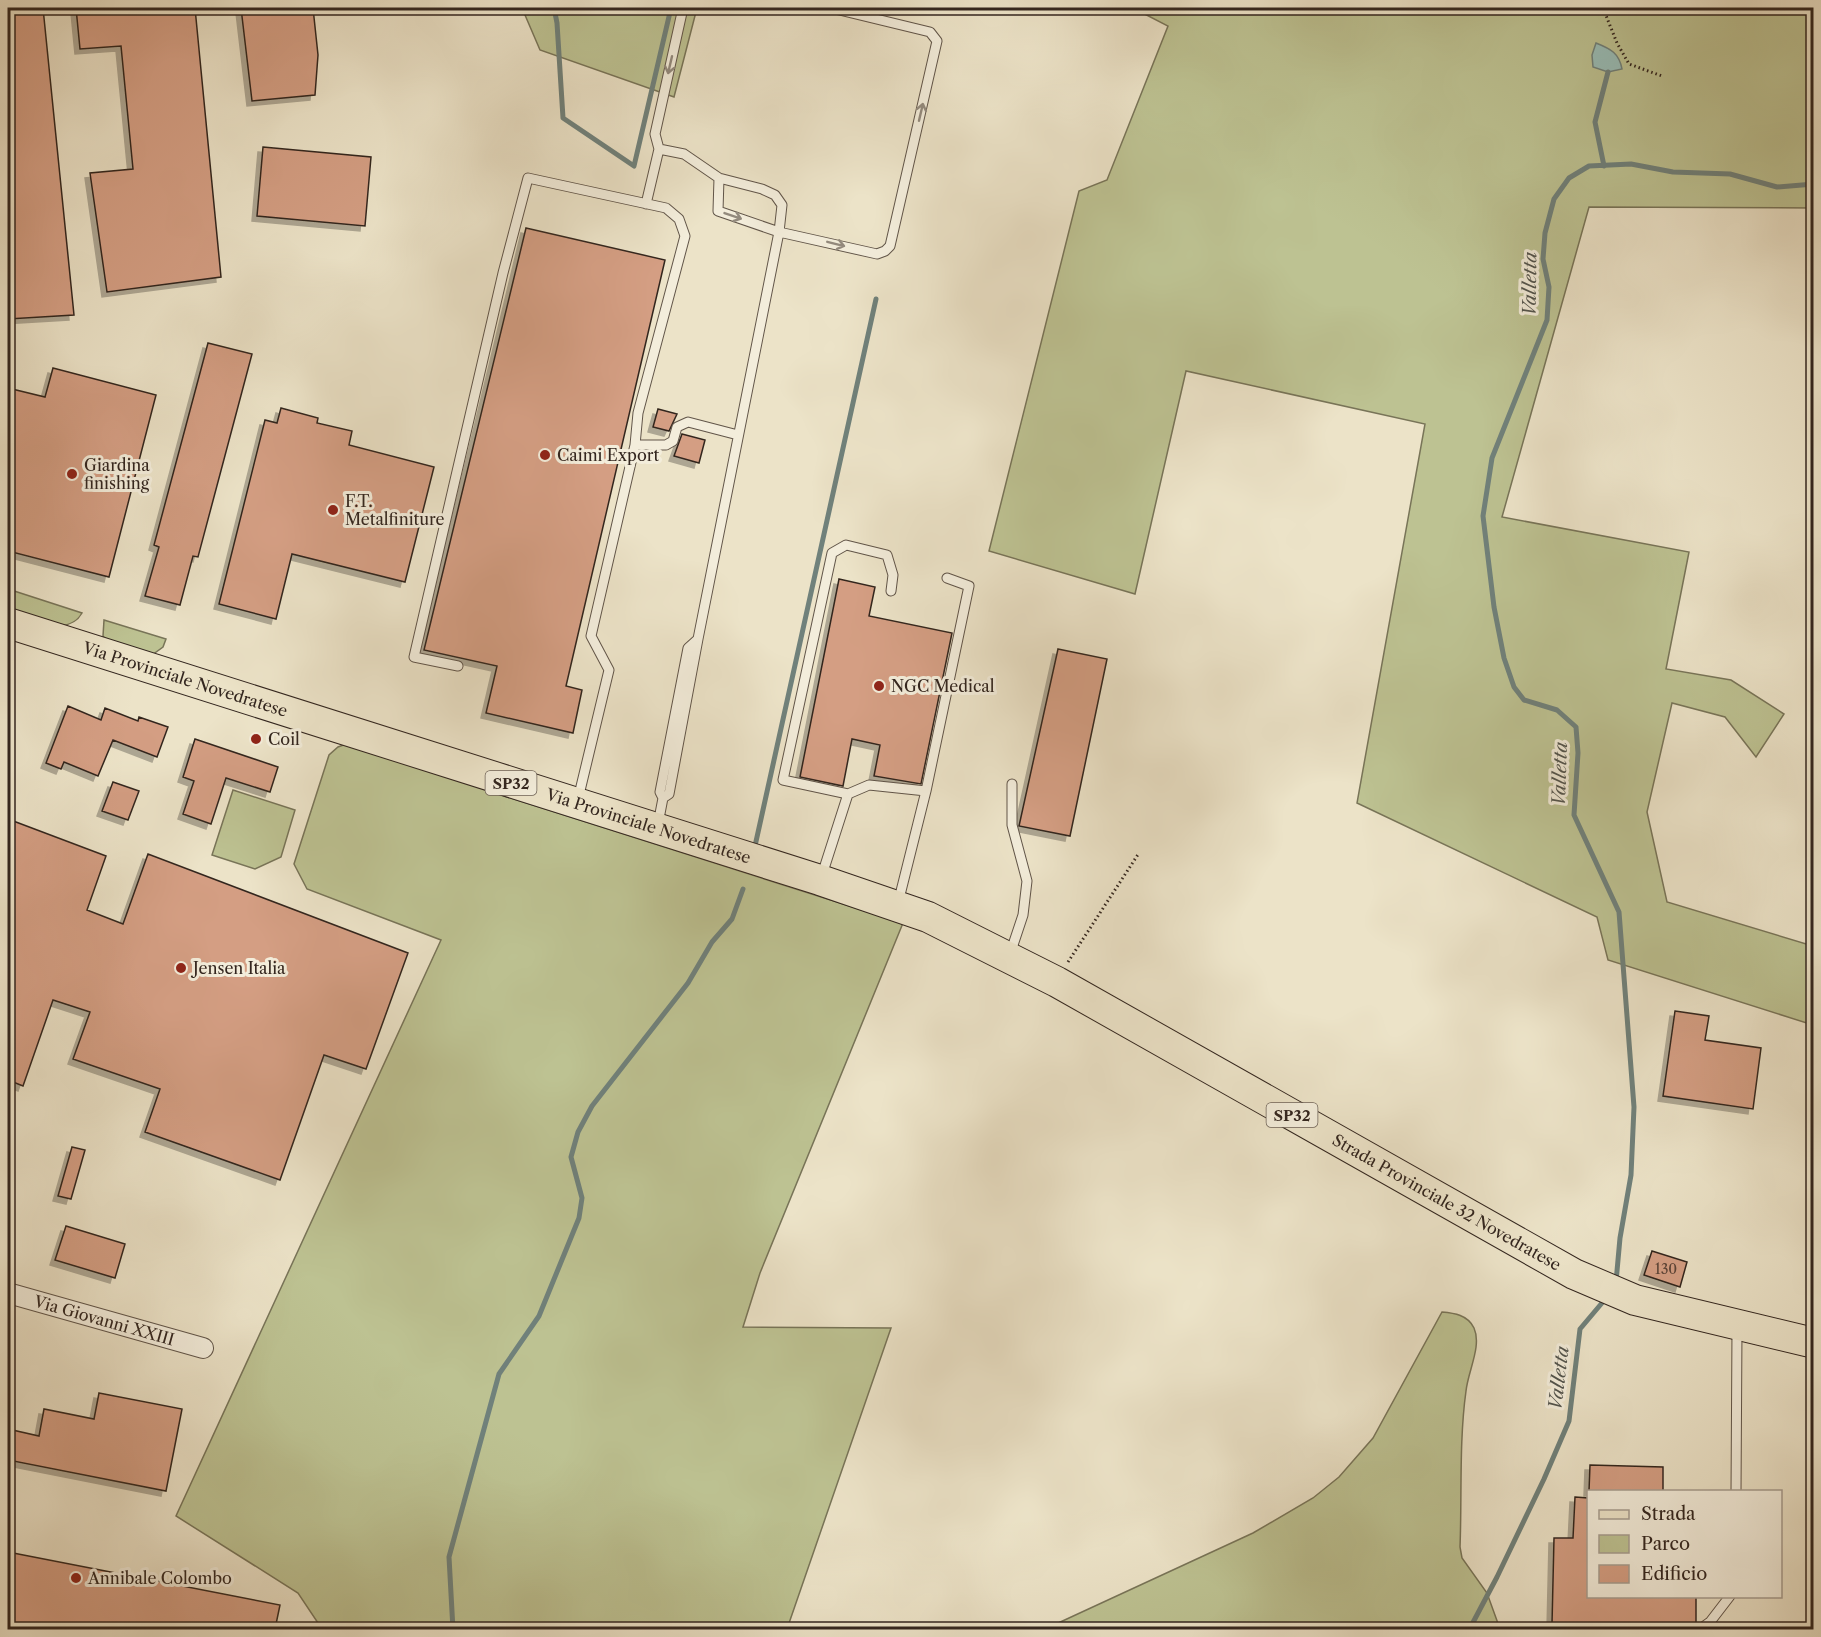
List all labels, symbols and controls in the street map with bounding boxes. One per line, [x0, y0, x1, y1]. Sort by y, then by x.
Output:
one-way arrow [664, 55, 676, 74]
one-way arrow [916, 103, 927, 122]
one-way arrow [723, 212, 742, 223]
one-way arrow [827, 239, 846, 251]
water label: Valletta [1518, 251, 1542, 316]
place label: Caimi Export [557, 445, 659, 465]
marker: Caimi Export [538, 448, 552, 462]
place label: Giardina finishing [84, 455, 150, 493]
marker: Giardina finishing [65, 467, 79, 481]
place label: F.T. Metalfiniture [345, 491, 445, 529]
marker: F.T. Metalfiniture [326, 503, 340, 517]
street label: Via Provinciale Novedratese [80, 637, 290, 721]
place label: NGC Medical [891, 676, 995, 696]
marker: NGC Medical [872, 679, 886, 693]
place label: Coil [268, 729, 300, 749]
marker: Coil [249, 732, 263, 746]
water label: Valletta [1548, 741, 1572, 807]
road number: SP32 [486, 771, 536, 795]
street label: Via Provinciale Novedratese [543, 784, 754, 868]
place label: Jensen Italia [190, 958, 286, 978]
marker: Jensen Italia [174, 961, 188, 975]
road number: SP32 [1266, 1103, 1318, 1127]
street label: Strada Provinciale 32 Novedratese [1329, 1130, 1565, 1275]
house number: 130 [1655, 1260, 1677, 1278]
street label: Via Giovanni XXIII [31, 1291, 177, 1349]
water label: Valletta [1544, 1344, 1574, 1411]
legend [1587, 1490, 1782, 1598]
text: Strada [1641, 1503, 1696, 1525]
text: Parco [1641, 1533, 1690, 1555]
text: Edificio [1641, 1563, 1707, 1585]
place label: Annibale Colombo [87, 1568, 232, 1588]
marker: Annibale Colombo [69, 1571, 83, 1585]

